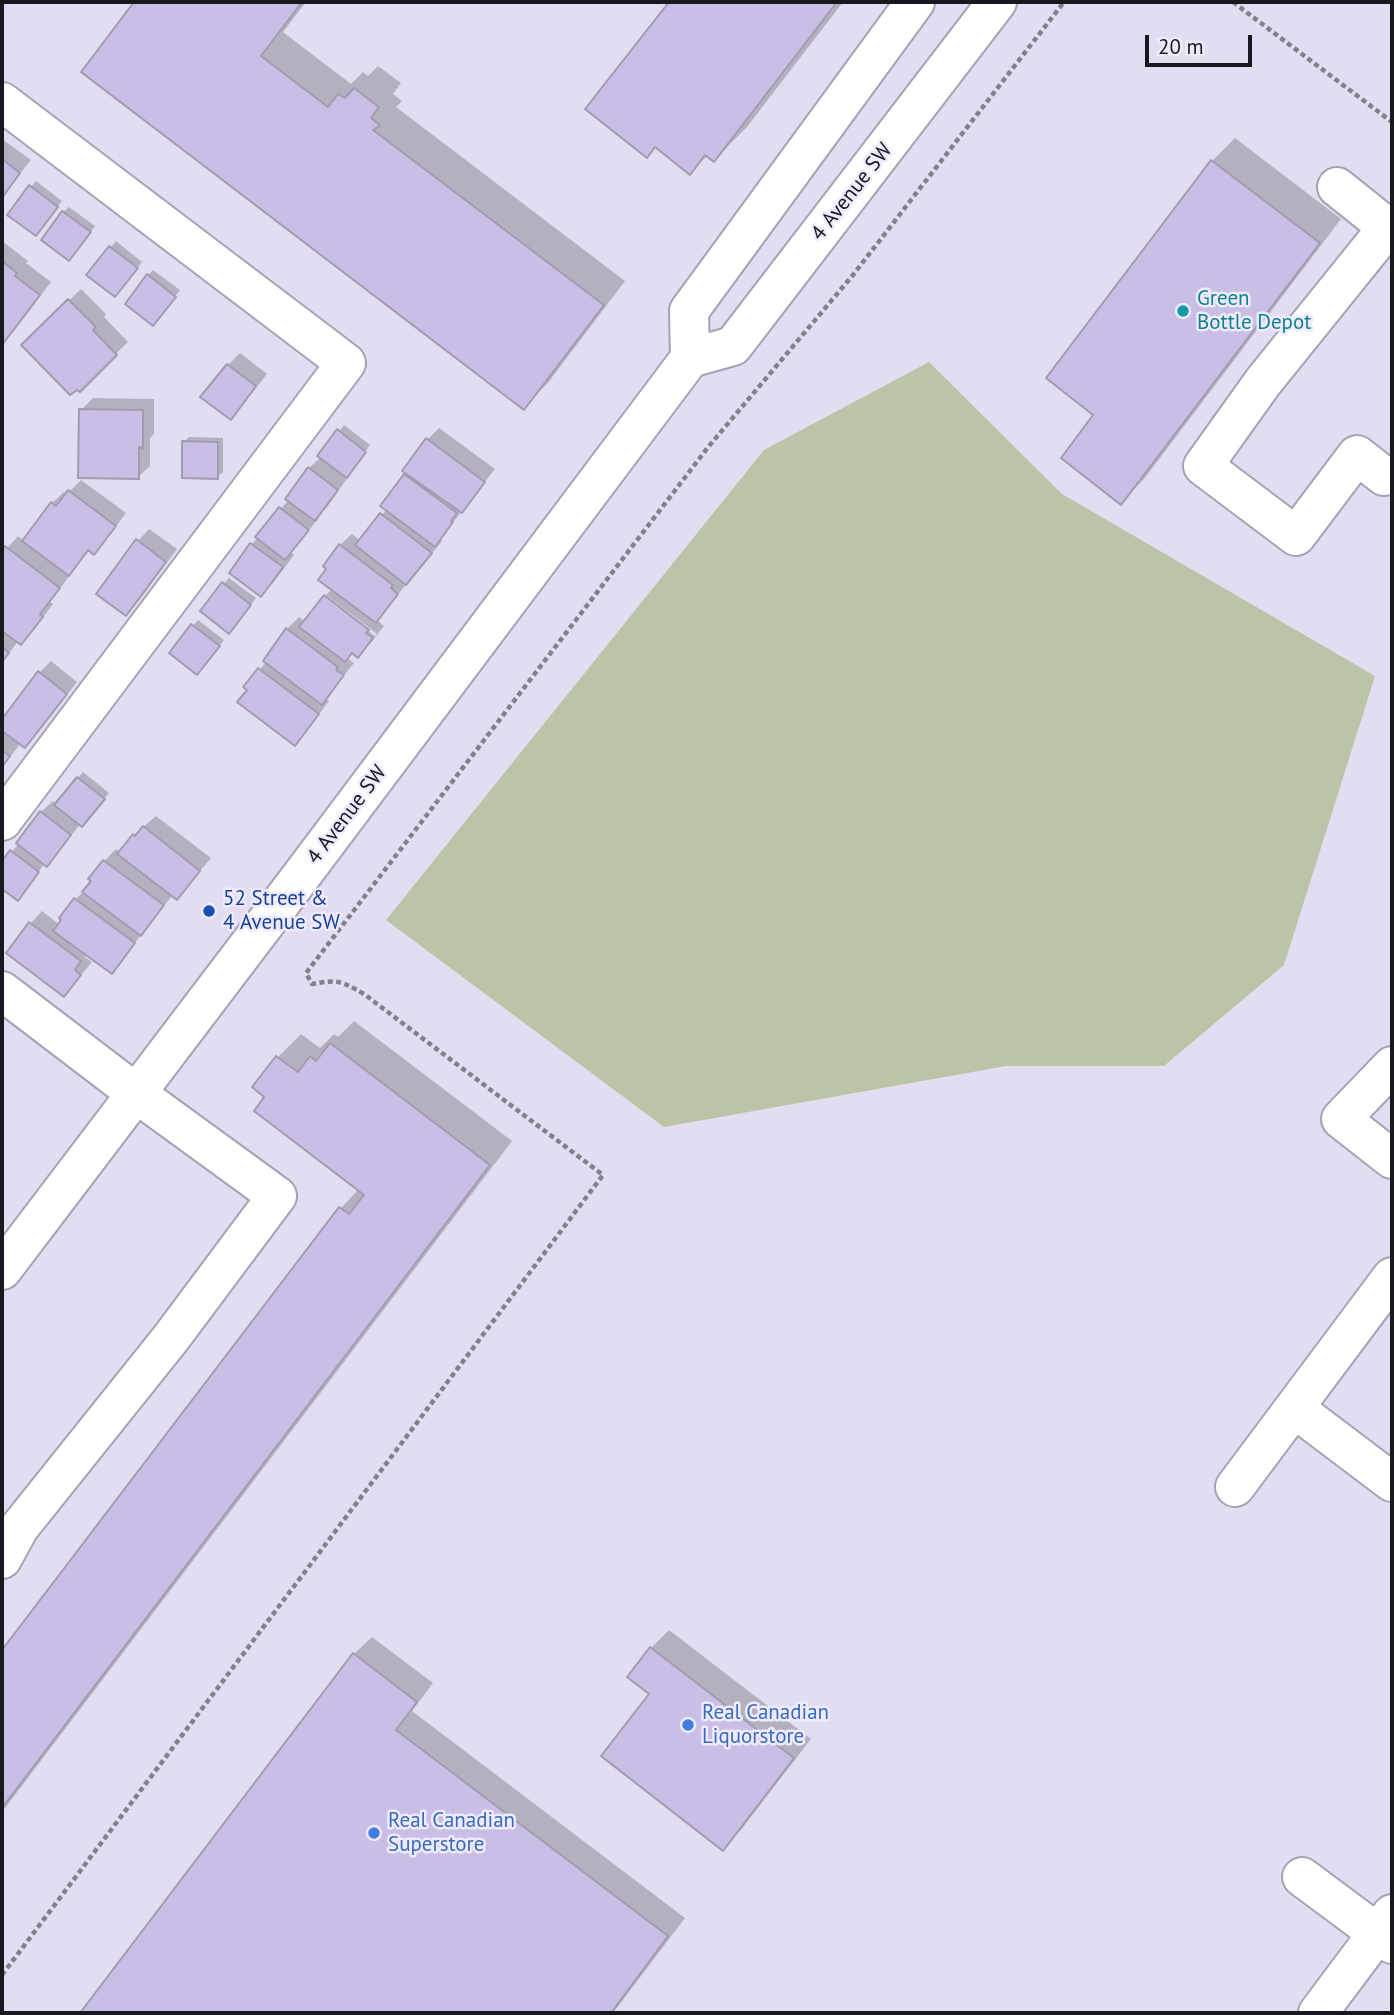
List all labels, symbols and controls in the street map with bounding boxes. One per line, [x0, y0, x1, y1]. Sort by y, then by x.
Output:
scale bar [1149, 21, 1256, 65]
text: 20 m [1158, 33, 1204, 60]
street label: 4 Avenue SW [806, 138, 898, 246]
place label: Green Bottle Depot [1197, 286, 1311, 336]
marker: Green Bottle Depot [1175, 303, 1191, 319]
street label: 4 Avenue SW [302, 761, 392, 869]
place label: 52 Street & 4 Avenue SW [223, 886, 340, 936]
marker: 52 Street & 4 Avenue SW [201, 903, 217, 919]
place label: Real Canadian Liquorstore [702, 1700, 829, 1750]
marker: Real Canadian Liquorstore [680, 1717, 696, 1733]
place label: Real Canadian Superstore [388, 1808, 515, 1858]
marker: Real Canadian Superstore [366, 1825, 382, 1841]

